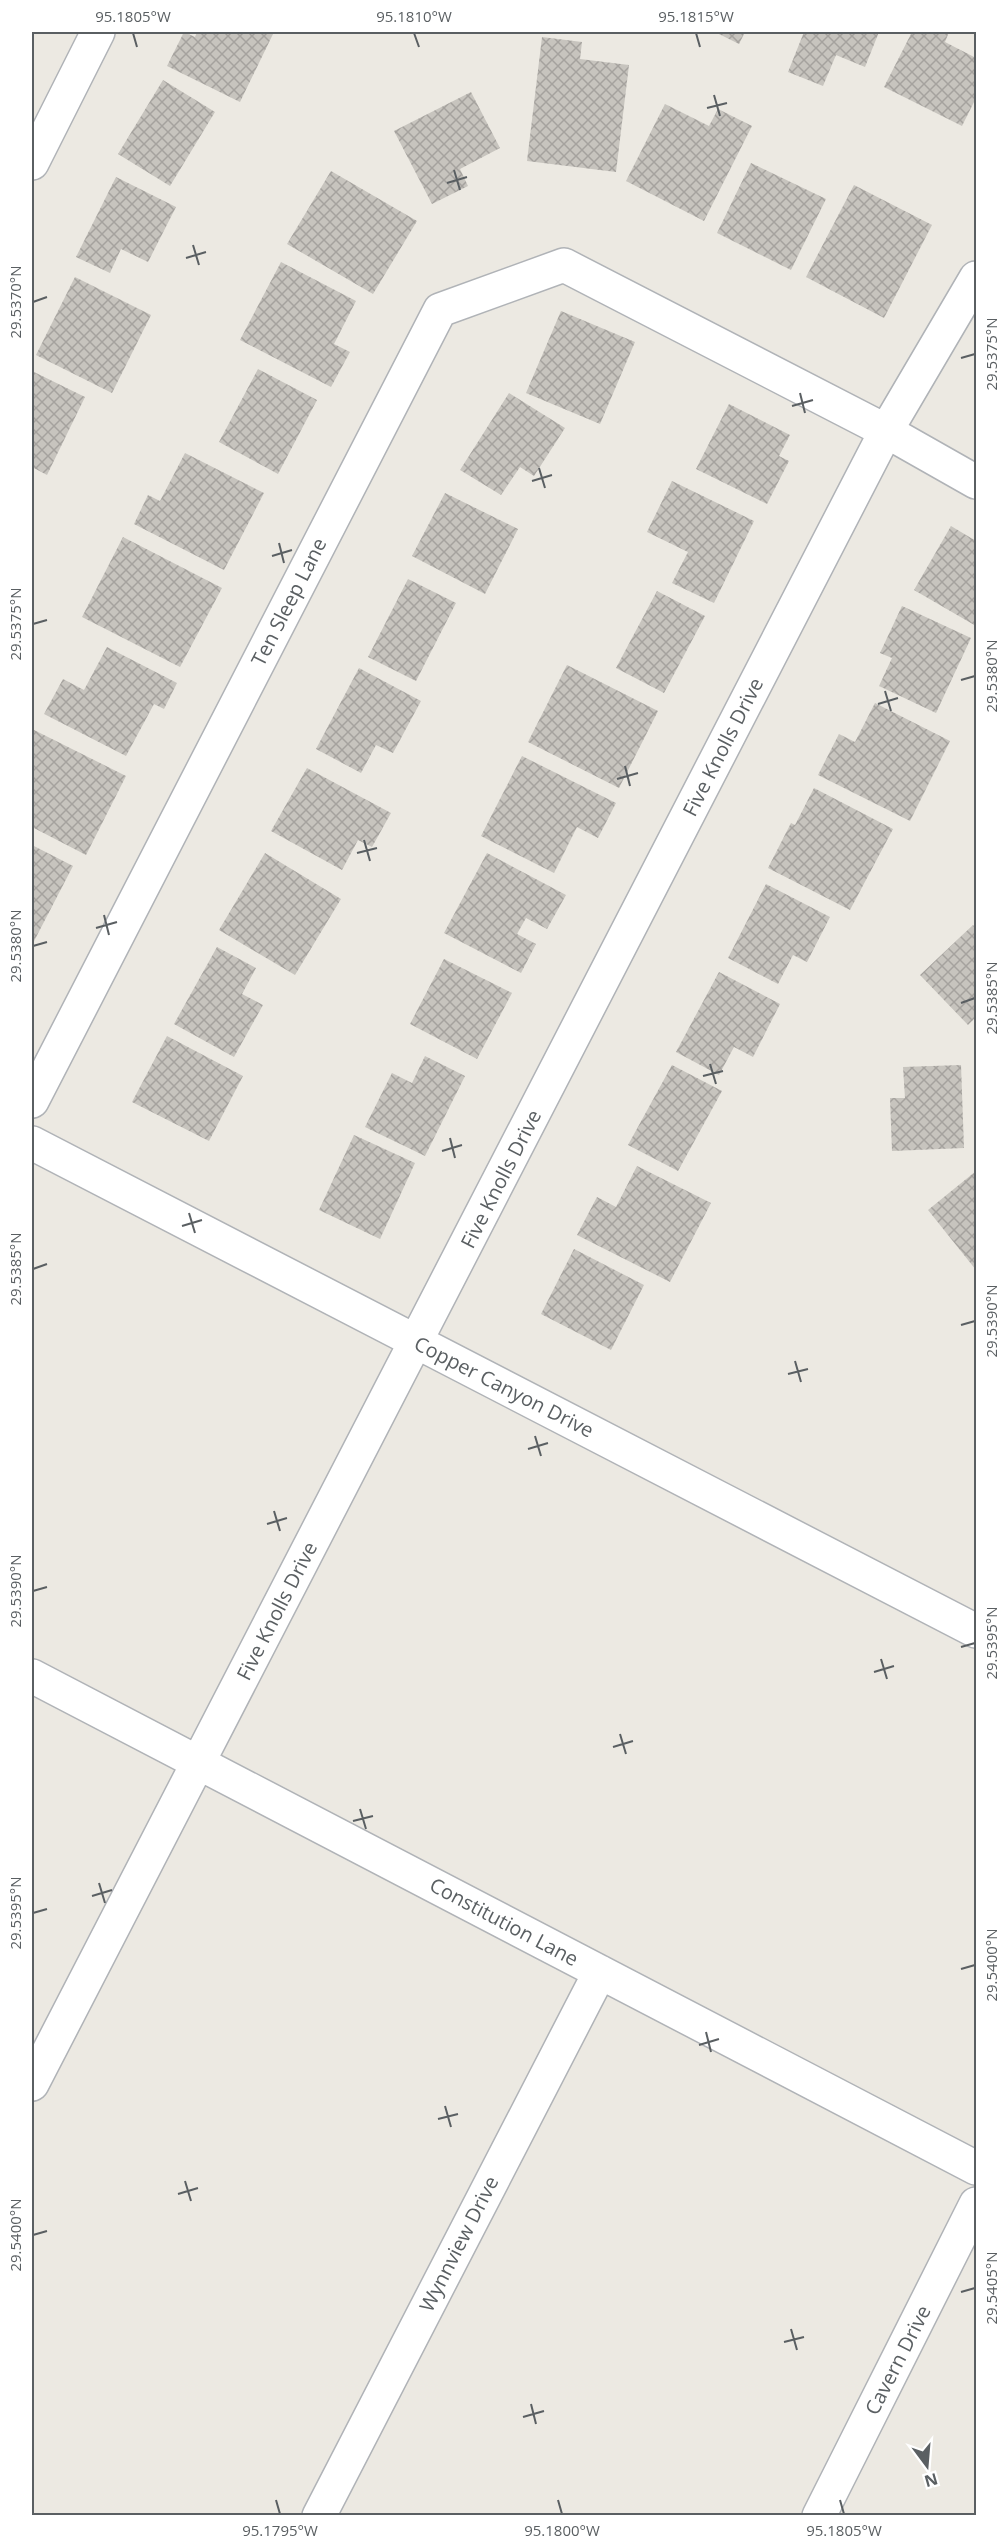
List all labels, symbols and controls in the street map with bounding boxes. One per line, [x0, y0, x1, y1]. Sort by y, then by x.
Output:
text: 95.1805°W [95, 6, 171, 26]
text: 95.1810°W [376, 6, 452, 26]
text: 95.1815°W [658, 6, 734, 26]
text: 29.5370°N [5, 265, 25, 339]
text: 29.5375°N [981, 317, 1001, 391]
street label: Ten Sleep Lane [245, 533, 333, 671]
text: 29.5375°N [5, 587, 25, 661]
text: 29.5380°N [981, 639, 1001, 713]
street label: Five Knolls Drive [676, 673, 769, 821]
text: 29.5380°N [5, 909, 25, 983]
text: 29.5385°N [981, 961, 1001, 1035]
street label: Five Knolls Drive [454, 1105, 547, 1253]
text: 29.5385°N [5, 1232, 25, 1306]
text: 29.5390°N [981, 1284, 1001, 1358]
street label: Copper Canyon Drive [410, 1330, 599, 1444]
street label: Five Knolls Drive [230, 1537, 323, 1685]
text: 29.5390°N [5, 1554, 25, 1628]
text: 29.5395°N [981, 1606, 1001, 1680]
street label: Constitution Lane [425, 1871, 583, 1972]
text: 29.5395°N [5, 1876, 25, 1950]
text: 29.5400°N [981, 1928, 1001, 2002]
street label: Wynnview Drive [413, 2171, 504, 2316]
text: 29.5400°N [5, 2198, 25, 2272]
text: 29.5405°N [981, 2251, 1001, 2325]
street label: Cavern Drive [858, 2300, 937, 2419]
north arrow [897, 2436, 957, 2496]
text: N [922, 2468, 940, 2493]
text: 95.1795°W [242, 2520, 318, 2540]
text: 95.1800°W [524, 2520, 600, 2540]
text: 95.1805°W [806, 2520, 882, 2540]

